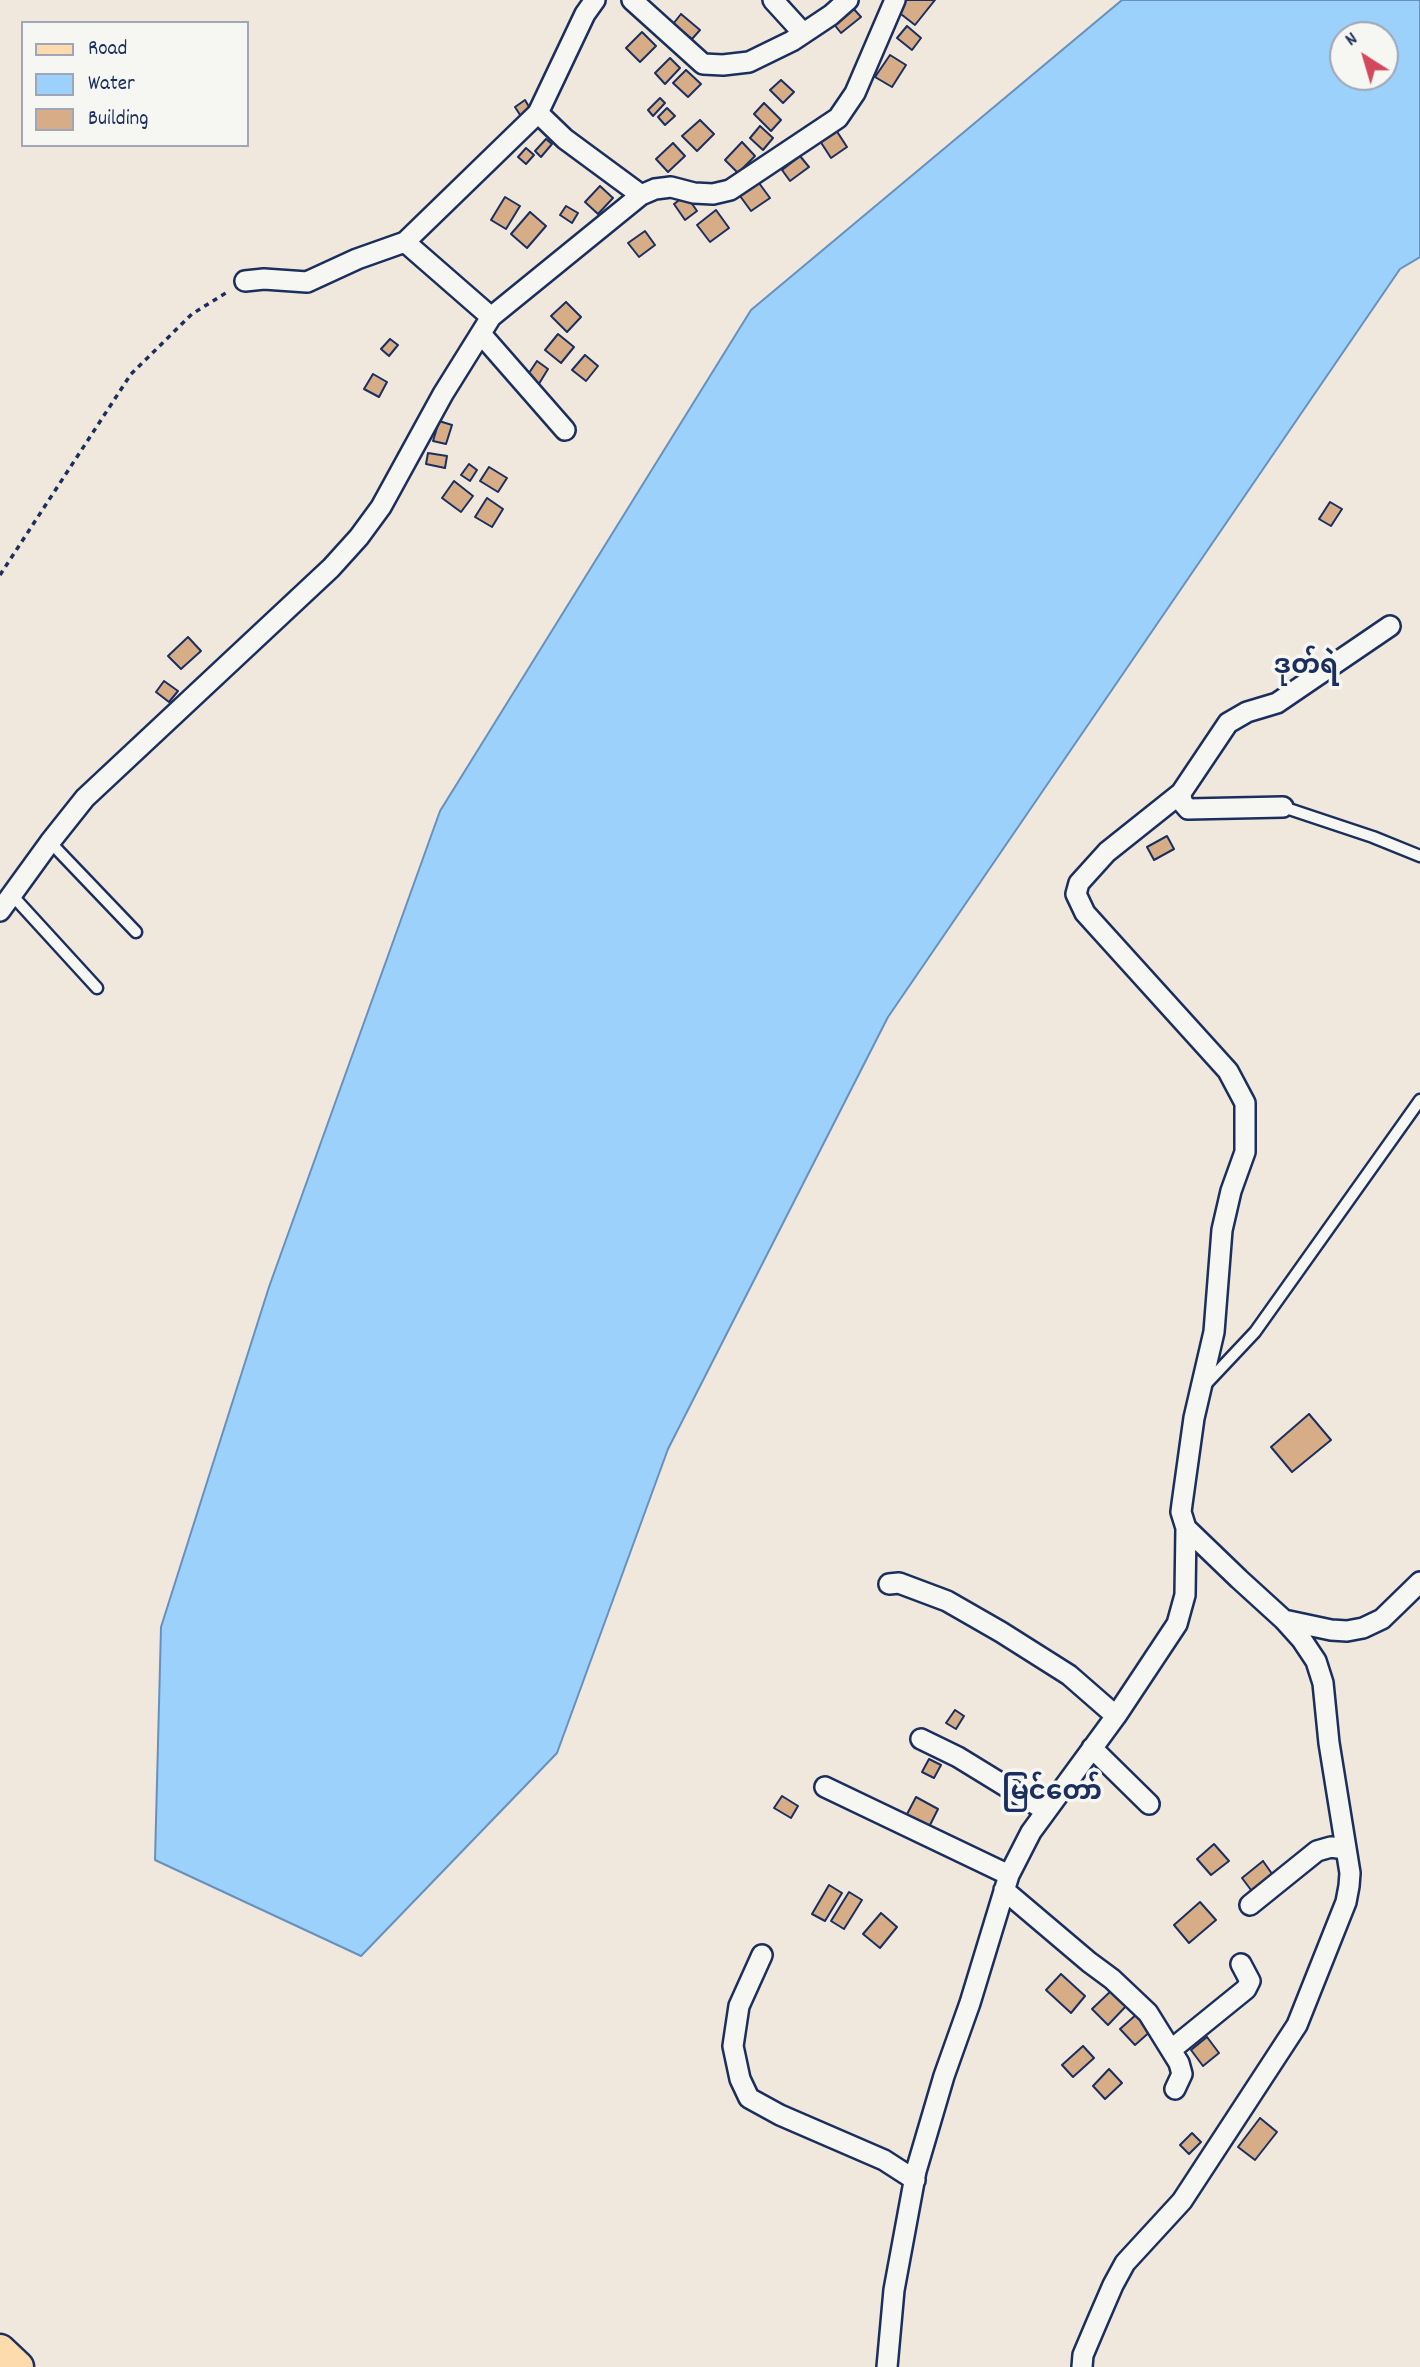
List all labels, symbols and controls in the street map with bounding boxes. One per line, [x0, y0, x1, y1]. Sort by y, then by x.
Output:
legend [21, 21, 248, 147]
north arrow [1329, 21, 1399, 91]
text: N [1340, 27, 1364, 54]
text: Road [88, 35, 127, 65]
text: Water [88, 70, 135, 100]
text: Building [88, 105, 148, 135]
district label: ဒုတ်ရဲ [1274, 653, 1338, 685]
district label: မြင်တော် [1002, 1779, 1102, 1811]

